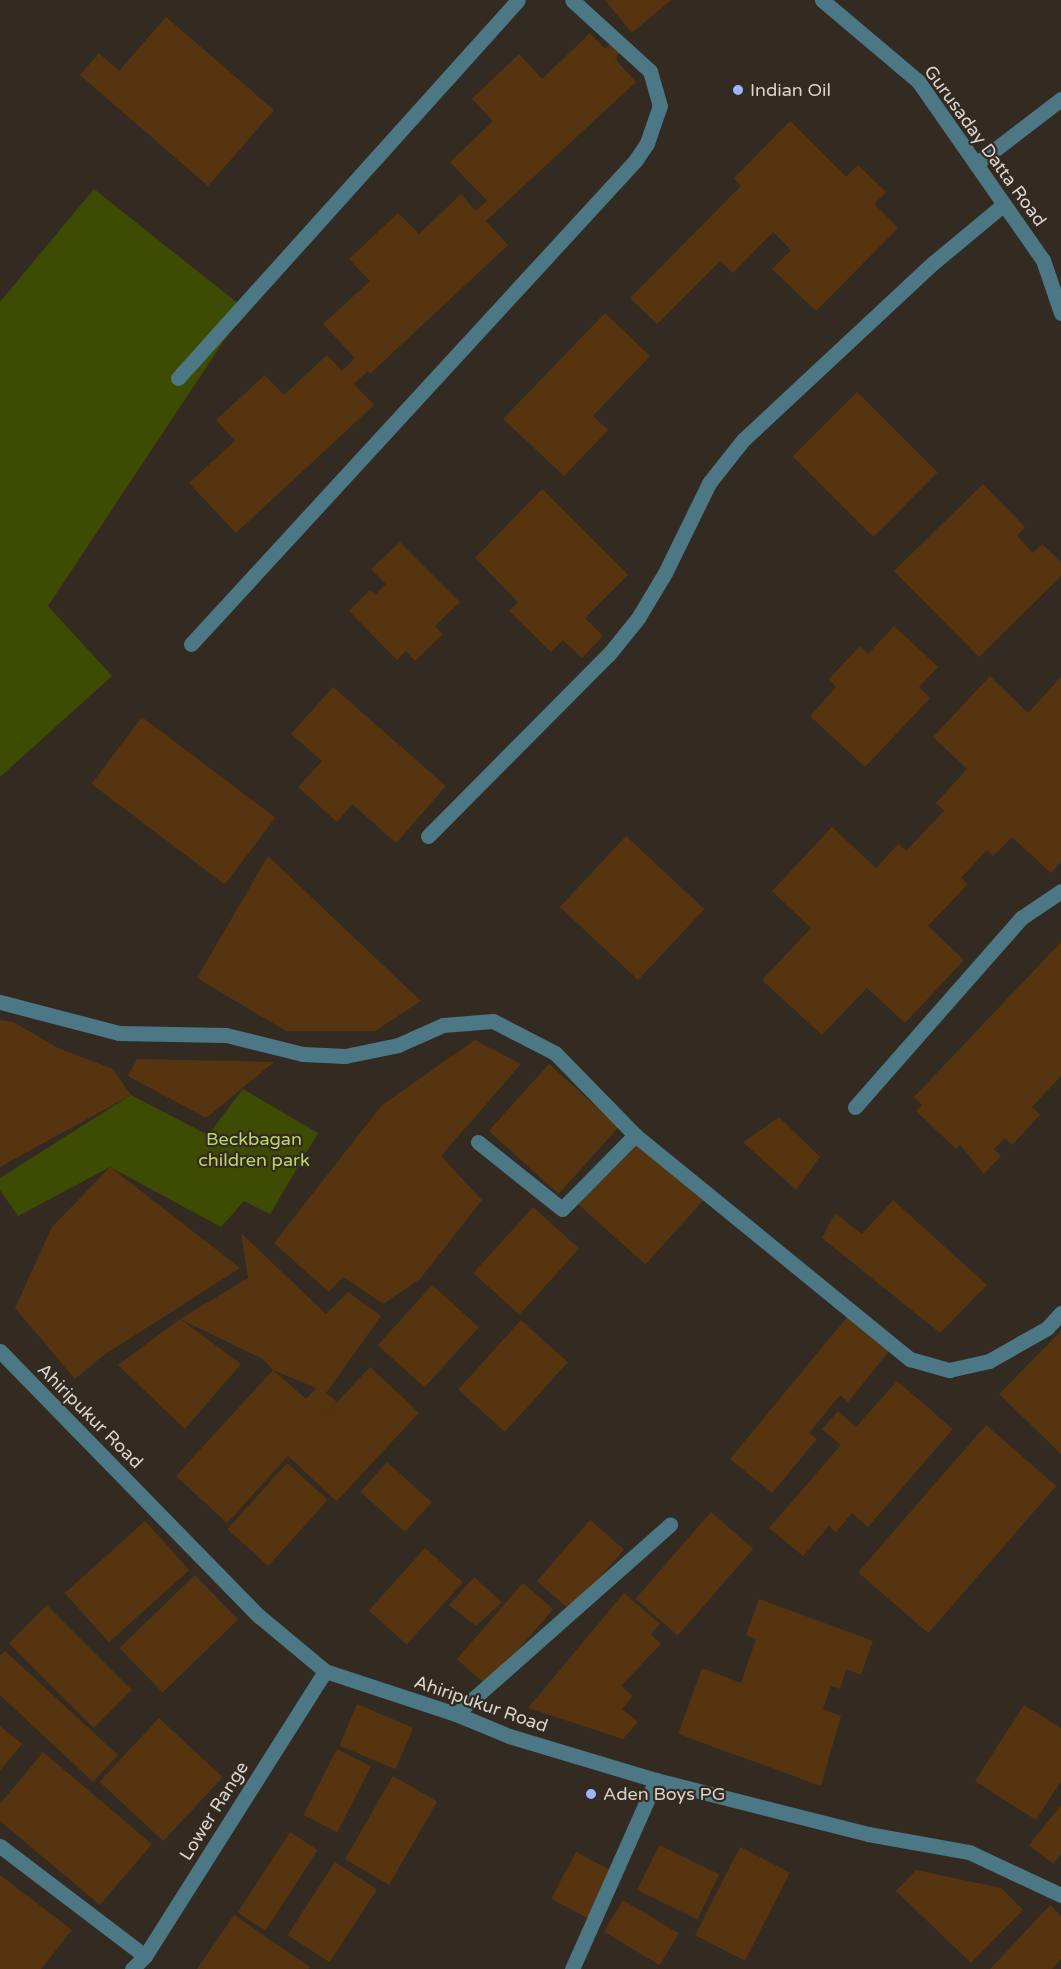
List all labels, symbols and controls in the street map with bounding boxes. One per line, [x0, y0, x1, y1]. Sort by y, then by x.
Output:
street label: Gurusaday Datta Road [919, 61, 1051, 231]
place label: Indian Oil [750, 79, 831, 101]
marker: Indian Oil [731, 83, 745, 97]
park label: Beckbagan children park [198, 1129, 310, 1172]
street label: Ahiripukur Road [33, 1359, 147, 1473]
street label: Ahiripukur Road [411, 1671, 551, 1737]
street label: Lower Range [175, 1758, 253, 1864]
place label: Aden Boys PG [603, 1783, 725, 1805]
marker: Aden Boys PG [584, 1787, 598, 1801]

